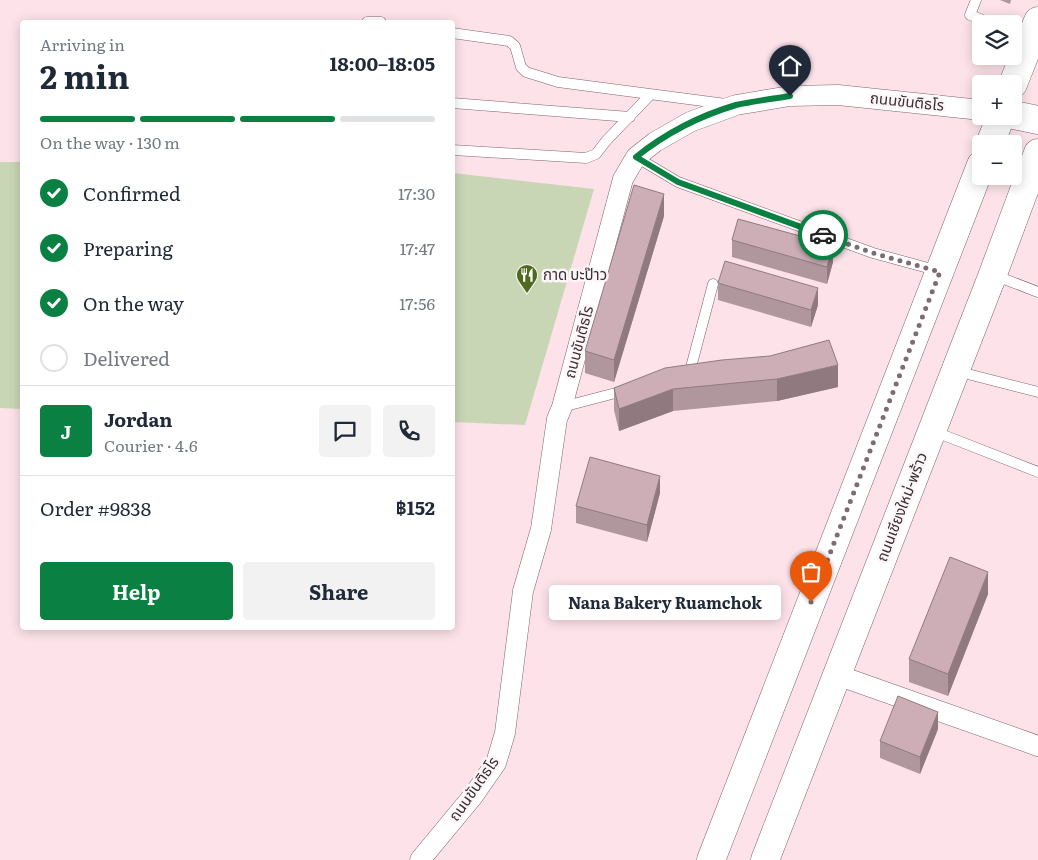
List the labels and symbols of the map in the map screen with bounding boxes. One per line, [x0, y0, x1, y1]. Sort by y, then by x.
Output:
pin [769, 45, 811, 96]
street label: ถนนขันติธโร [869, 85, 945, 116]
courier [798, 210, 848, 260]
place label: กาด บะป๊าว [543, 262, 607, 285]
restaurant icon: กาด บะป๊าว [515, 263, 539, 294]
street label: ถนนขันติธโร [557, 303, 598, 380]
street label: ถนนเชียงใหม่-พร้าว [869, 448, 932, 565]
pin [790, 551, 832, 602]
callout: Nana Bakery Ruamchok [548, 584, 781, 620]
street label: ถนนขันติธโร [442, 751, 504, 825]

